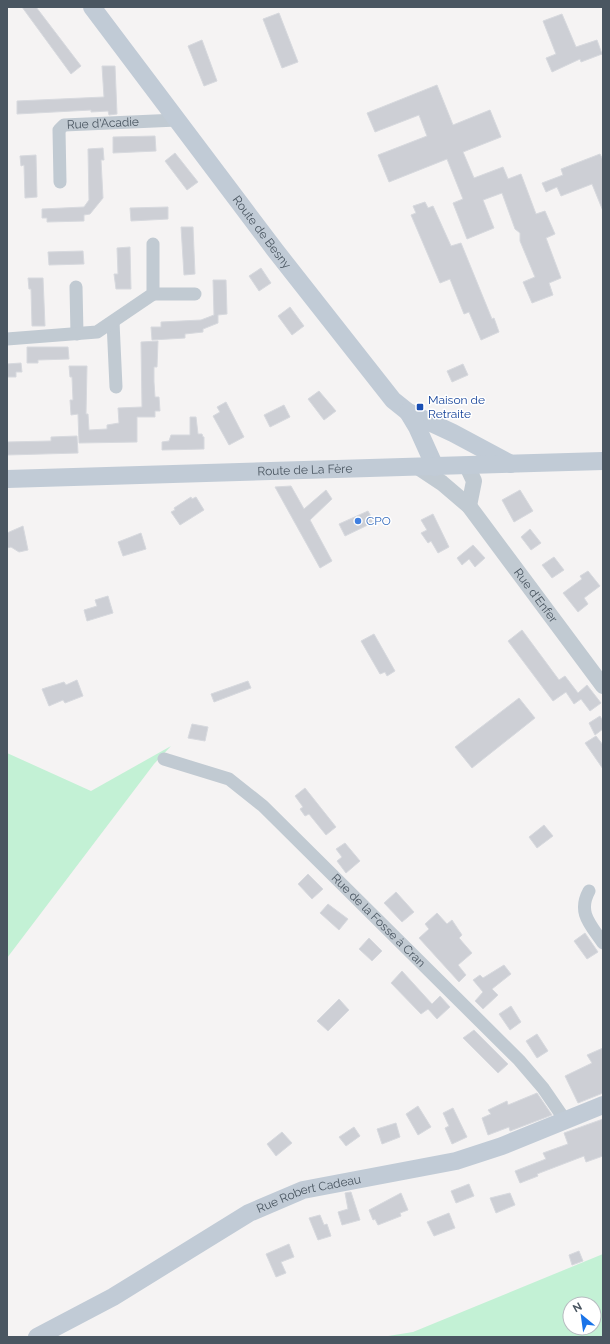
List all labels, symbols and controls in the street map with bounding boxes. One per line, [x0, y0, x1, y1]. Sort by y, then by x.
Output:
street label: Rue d'Acadie [66, 115, 139, 132]
street label: Route de Besny [230, 193, 294, 272]
place label: Maison de Retraite [428, 393, 485, 421]
marker: Maison de Retraite [415, 402, 425, 412]
street label: Route de La Fère [257, 462, 353, 478]
place label: CPO [366, 514, 391, 528]
marker: CPO [353, 516, 363, 526]
street label: Rue d'Enfer [511, 566, 561, 626]
street label: Rue de la Fosse à Cran [329, 871, 428, 970]
street label: Rue Robert Cadeau [255, 1172, 362, 1216]
north arrow [562, 1296, 602, 1336]
text: N [571, 1300, 584, 1315]

